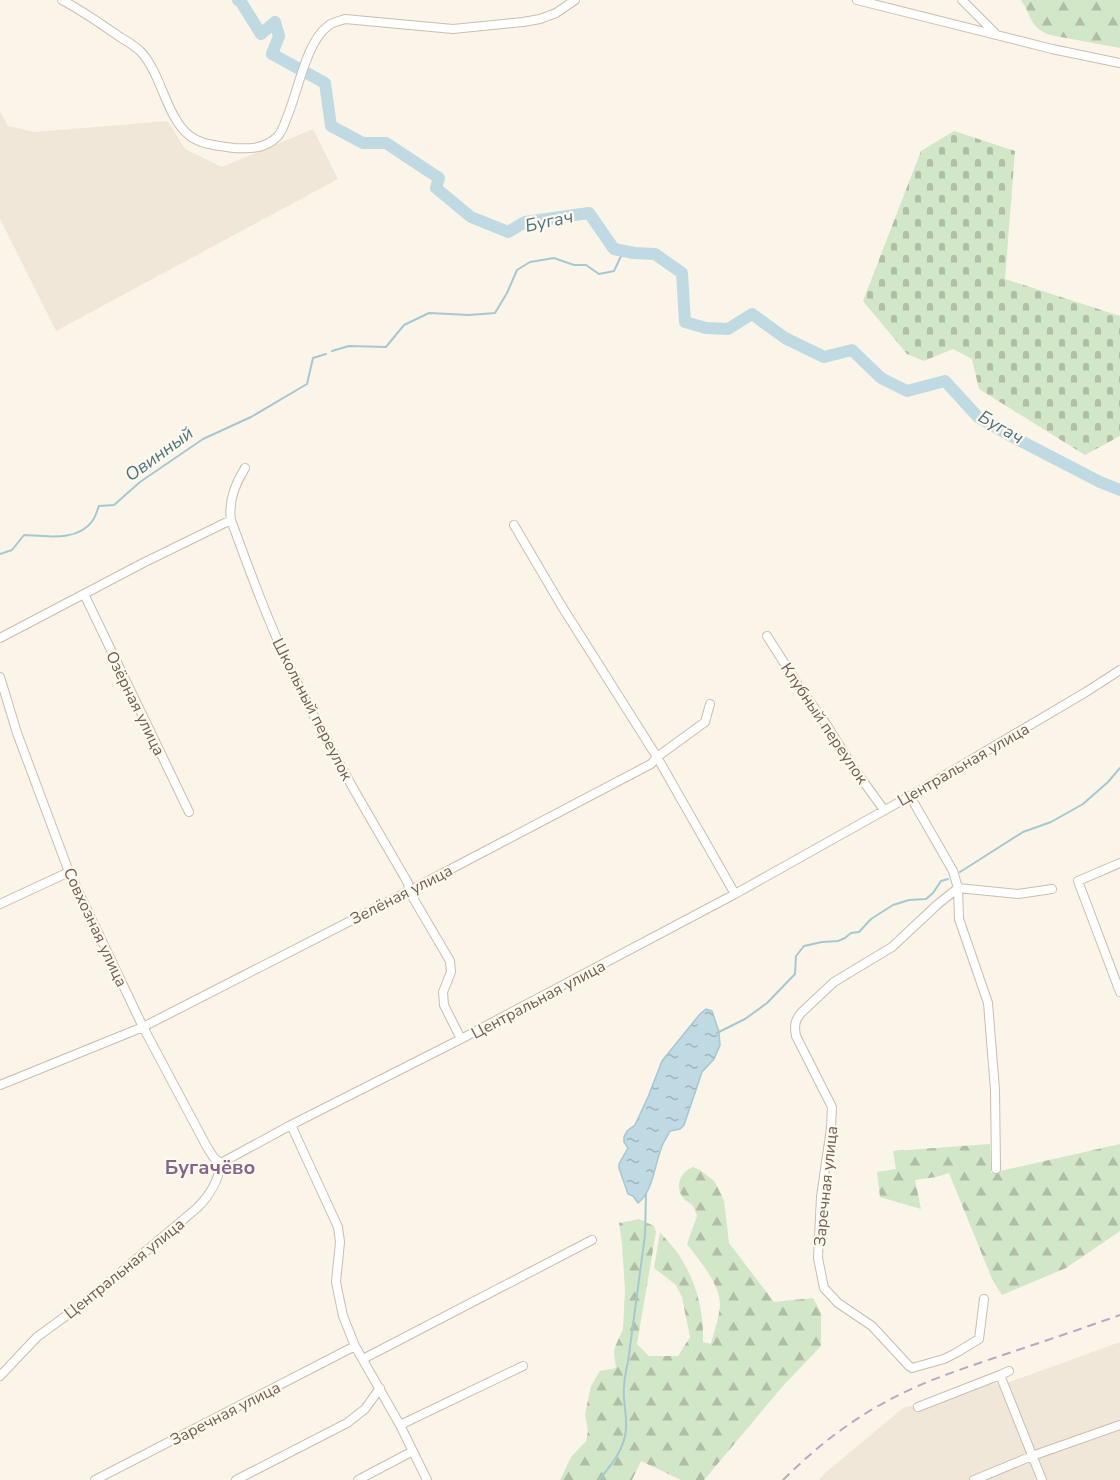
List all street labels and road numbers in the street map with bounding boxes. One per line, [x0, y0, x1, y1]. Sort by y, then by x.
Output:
street label: Школьный переулок [267, 634, 358, 785]
street label: Озёрная улица [100, 647, 170, 759]
street label: Клубный переулок [775, 659, 873, 789]
street label: Центральная улица [893, 718, 1034, 812]
street label: Зелёная улица [346, 860, 456, 930]
street label: Совхозная улица [58, 864, 132, 991]
street label: Центральная улица [467, 955, 609, 1045]
street label: Заречная улица [809, 1125, 843, 1248]
street label: Центральная улица [60, 1213, 189, 1324]
street label: Заречная улица [166, 1377, 284, 1451]

